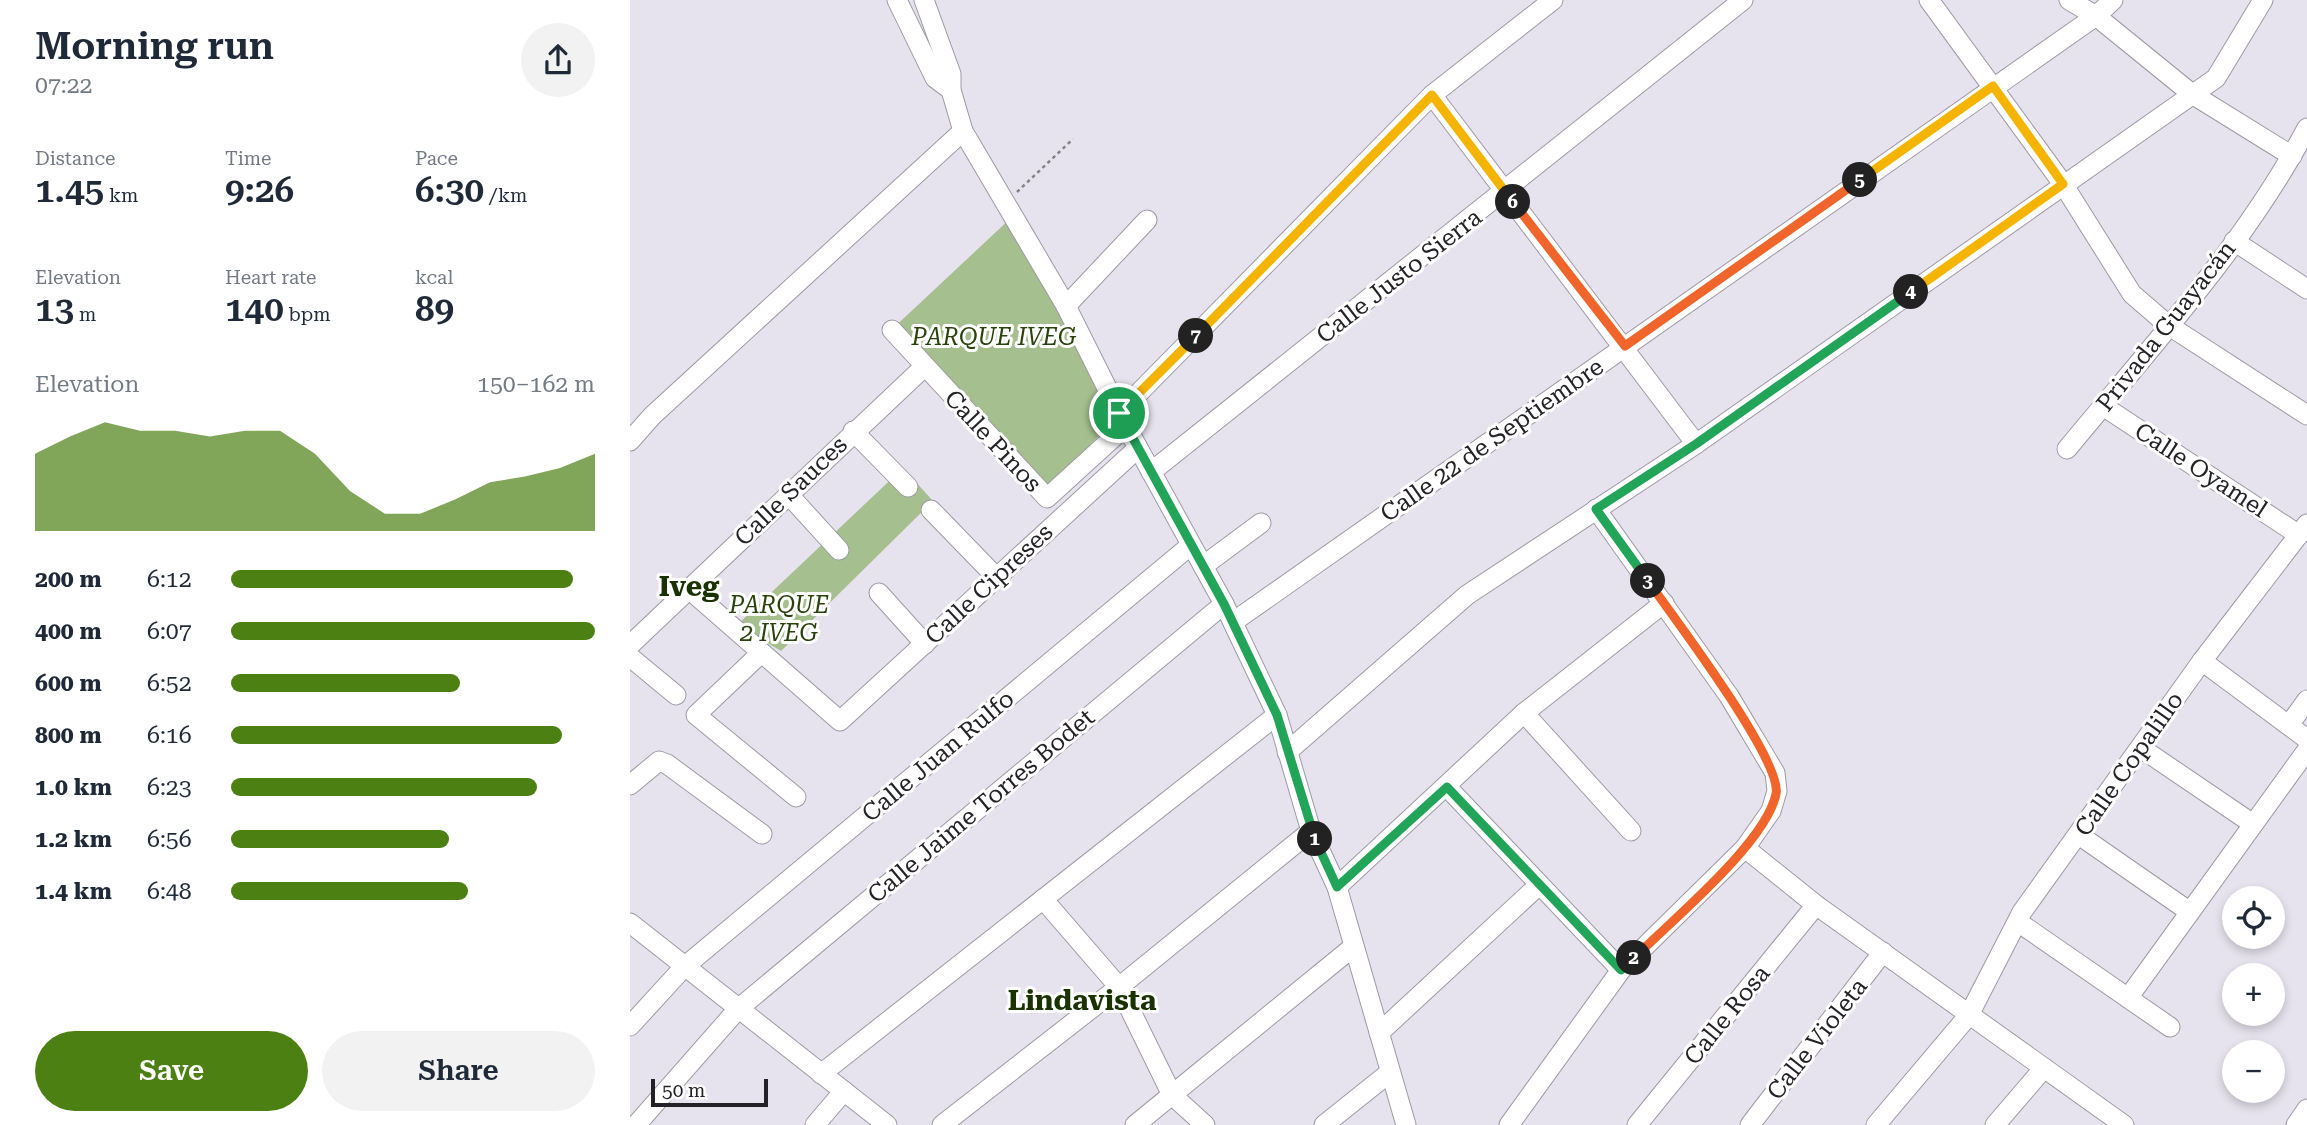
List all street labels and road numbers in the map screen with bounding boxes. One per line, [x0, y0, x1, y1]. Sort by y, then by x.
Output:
street label: Calle Justo Sierra [1311, 203, 1487, 349]
street label: Privada Guayacán [2091, 235, 2241, 417]
street label: Calle 22 de Septiembre [1375, 352, 1609, 528]
street label: Calle Pinos [939, 384, 1047, 498]
street label: Calle Oyamel [2129, 417, 2273, 523]
street label: Calle Sauces [729, 430, 853, 552]
street label: Calle Cipreses [920, 518, 1058, 650]
street label: Calle Juan Rulfo [856, 684, 1020, 828]
street label: Calle Copalillo [2069, 687, 2189, 841]
street label: Calle Jaime Torres Bodet [862, 703, 1100, 909]
street label: Calle Rosa [1678, 960, 1776, 1070]
street label: Calle Violeta [1761, 973, 1873, 1105]

